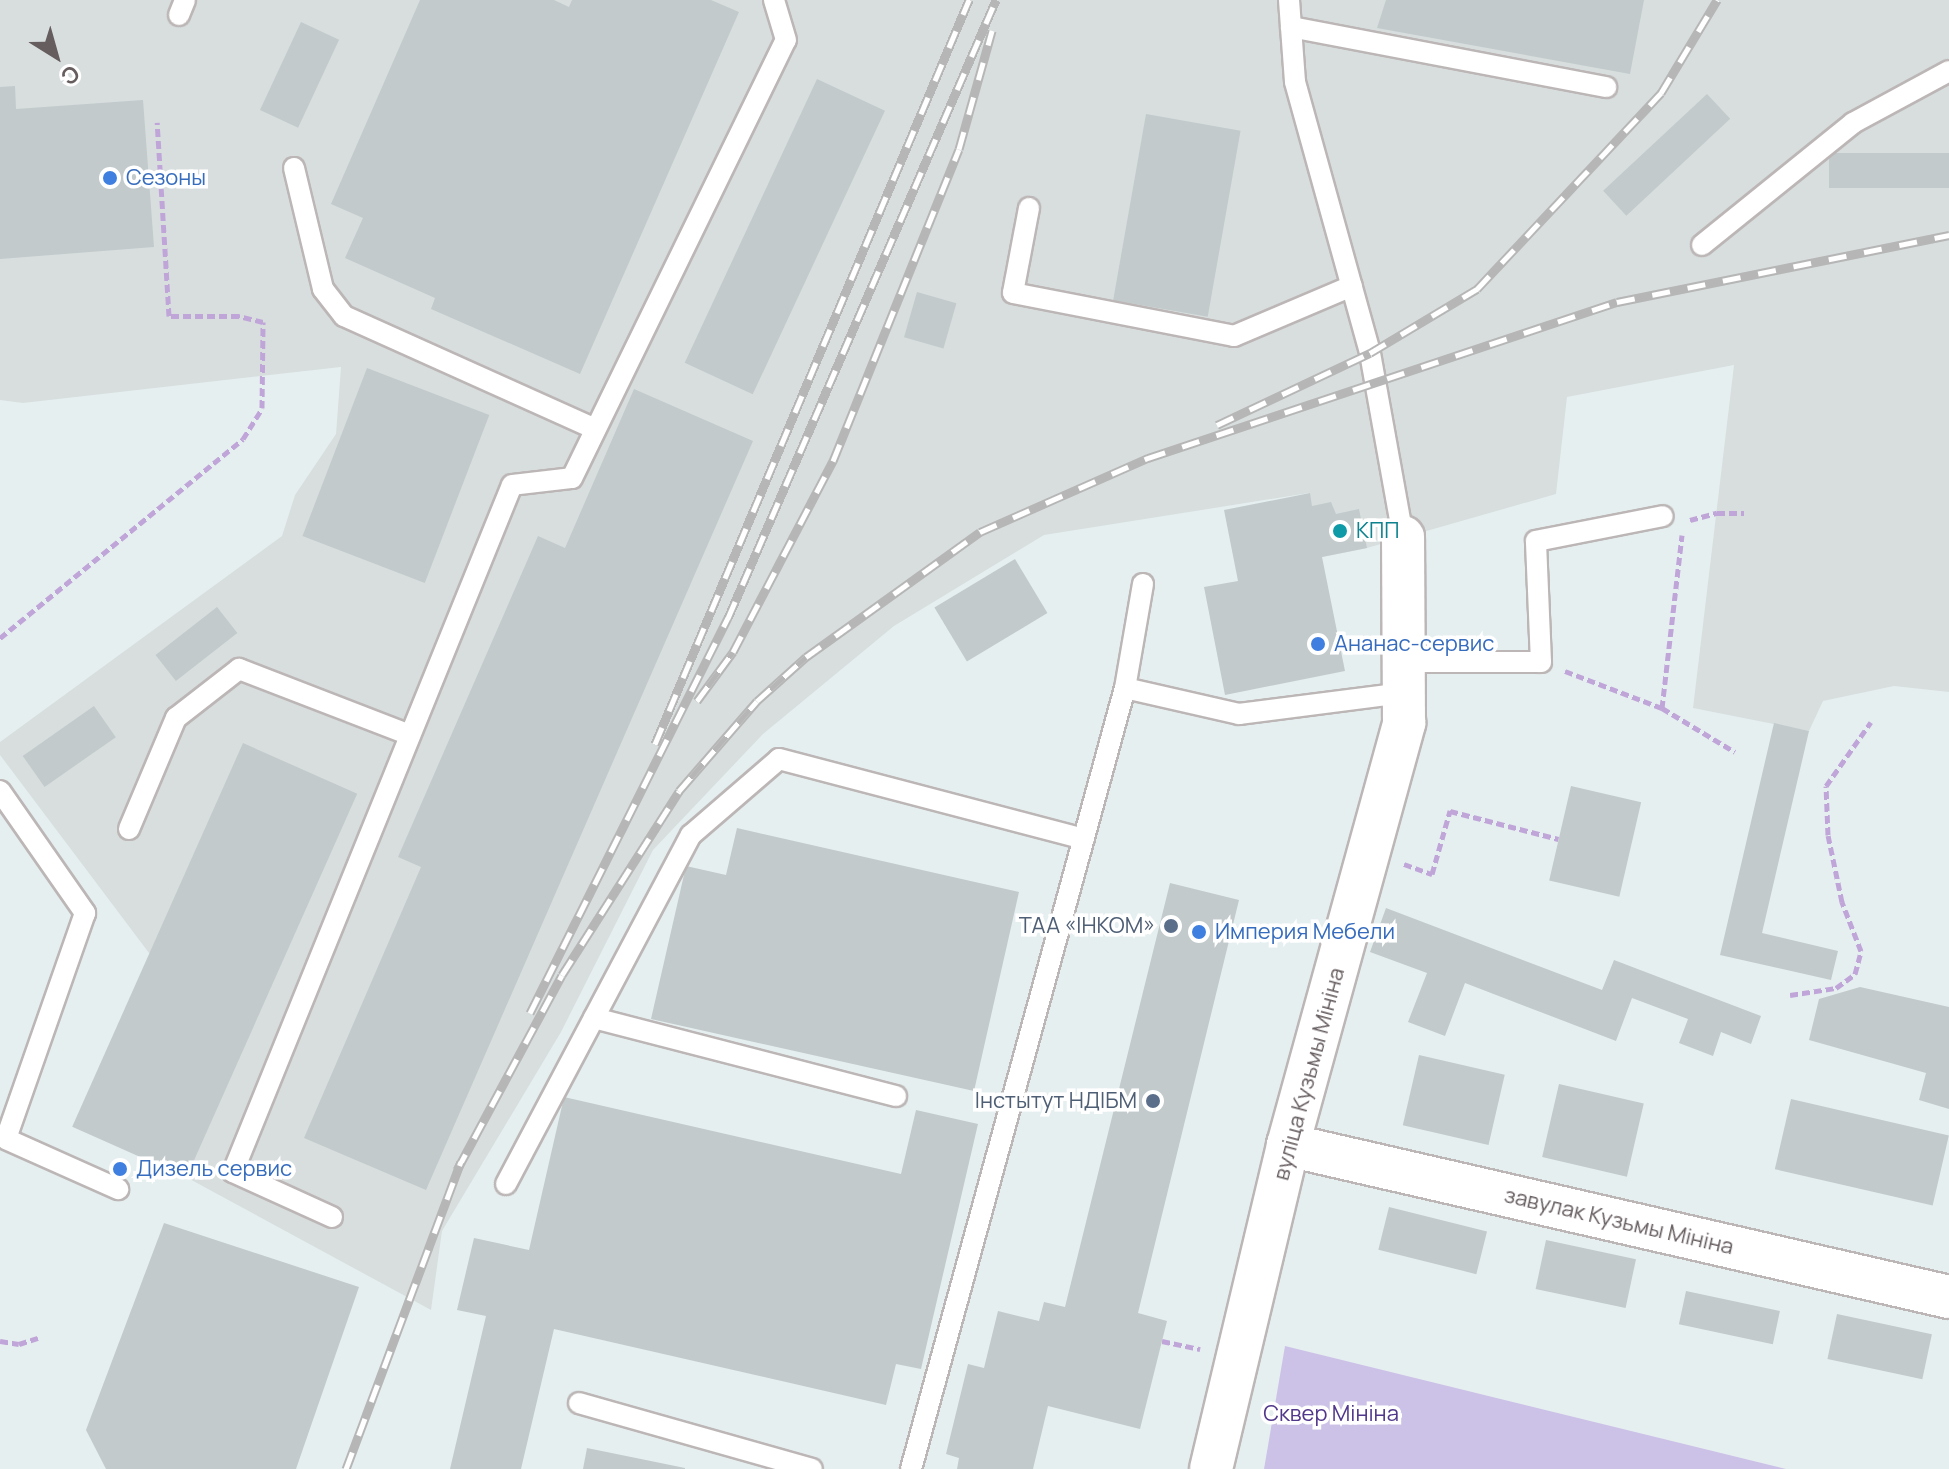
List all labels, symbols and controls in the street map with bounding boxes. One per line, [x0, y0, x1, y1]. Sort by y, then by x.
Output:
north arrow [16, 16, 96, 96]
text: С [55, 58, 86, 92]
place label: Сезоны [126, 165, 206, 191]
marker: Сезоны [101, 169, 119, 187]
place label: КПП [1356, 518, 1399, 544]
marker: КПП [1331, 522, 1349, 540]
place label: Ананас-сервис [1334, 631, 1494, 657]
marker: Ананас-сервис [1309, 635, 1327, 653]
place label: ТАА «ІНКОМ» [1019, 913, 1155, 939]
marker: ТАА «ІНКОМ» [1162, 917, 1180, 935]
place label: Империя Мебели [1215, 919, 1395, 945]
marker: Империя Мебели [1190, 923, 1208, 941]
street label: вуліца Кузьмы Мініна [1268, 965, 1350, 1183]
place label: Інстытут НДІБМ [975, 1088, 1137, 1114]
marker: Інстытут НДІБМ [1144, 1092, 1162, 1110]
place label: Дизель сервис [136, 1156, 292, 1182]
marker: Дизель сервис [111, 1160, 129, 1178]
street label: завулак Кузьмы Мініна [1502, 1182, 1736, 1260]
park label: Сквер Мініна [1263, 1401, 1399, 1427]

